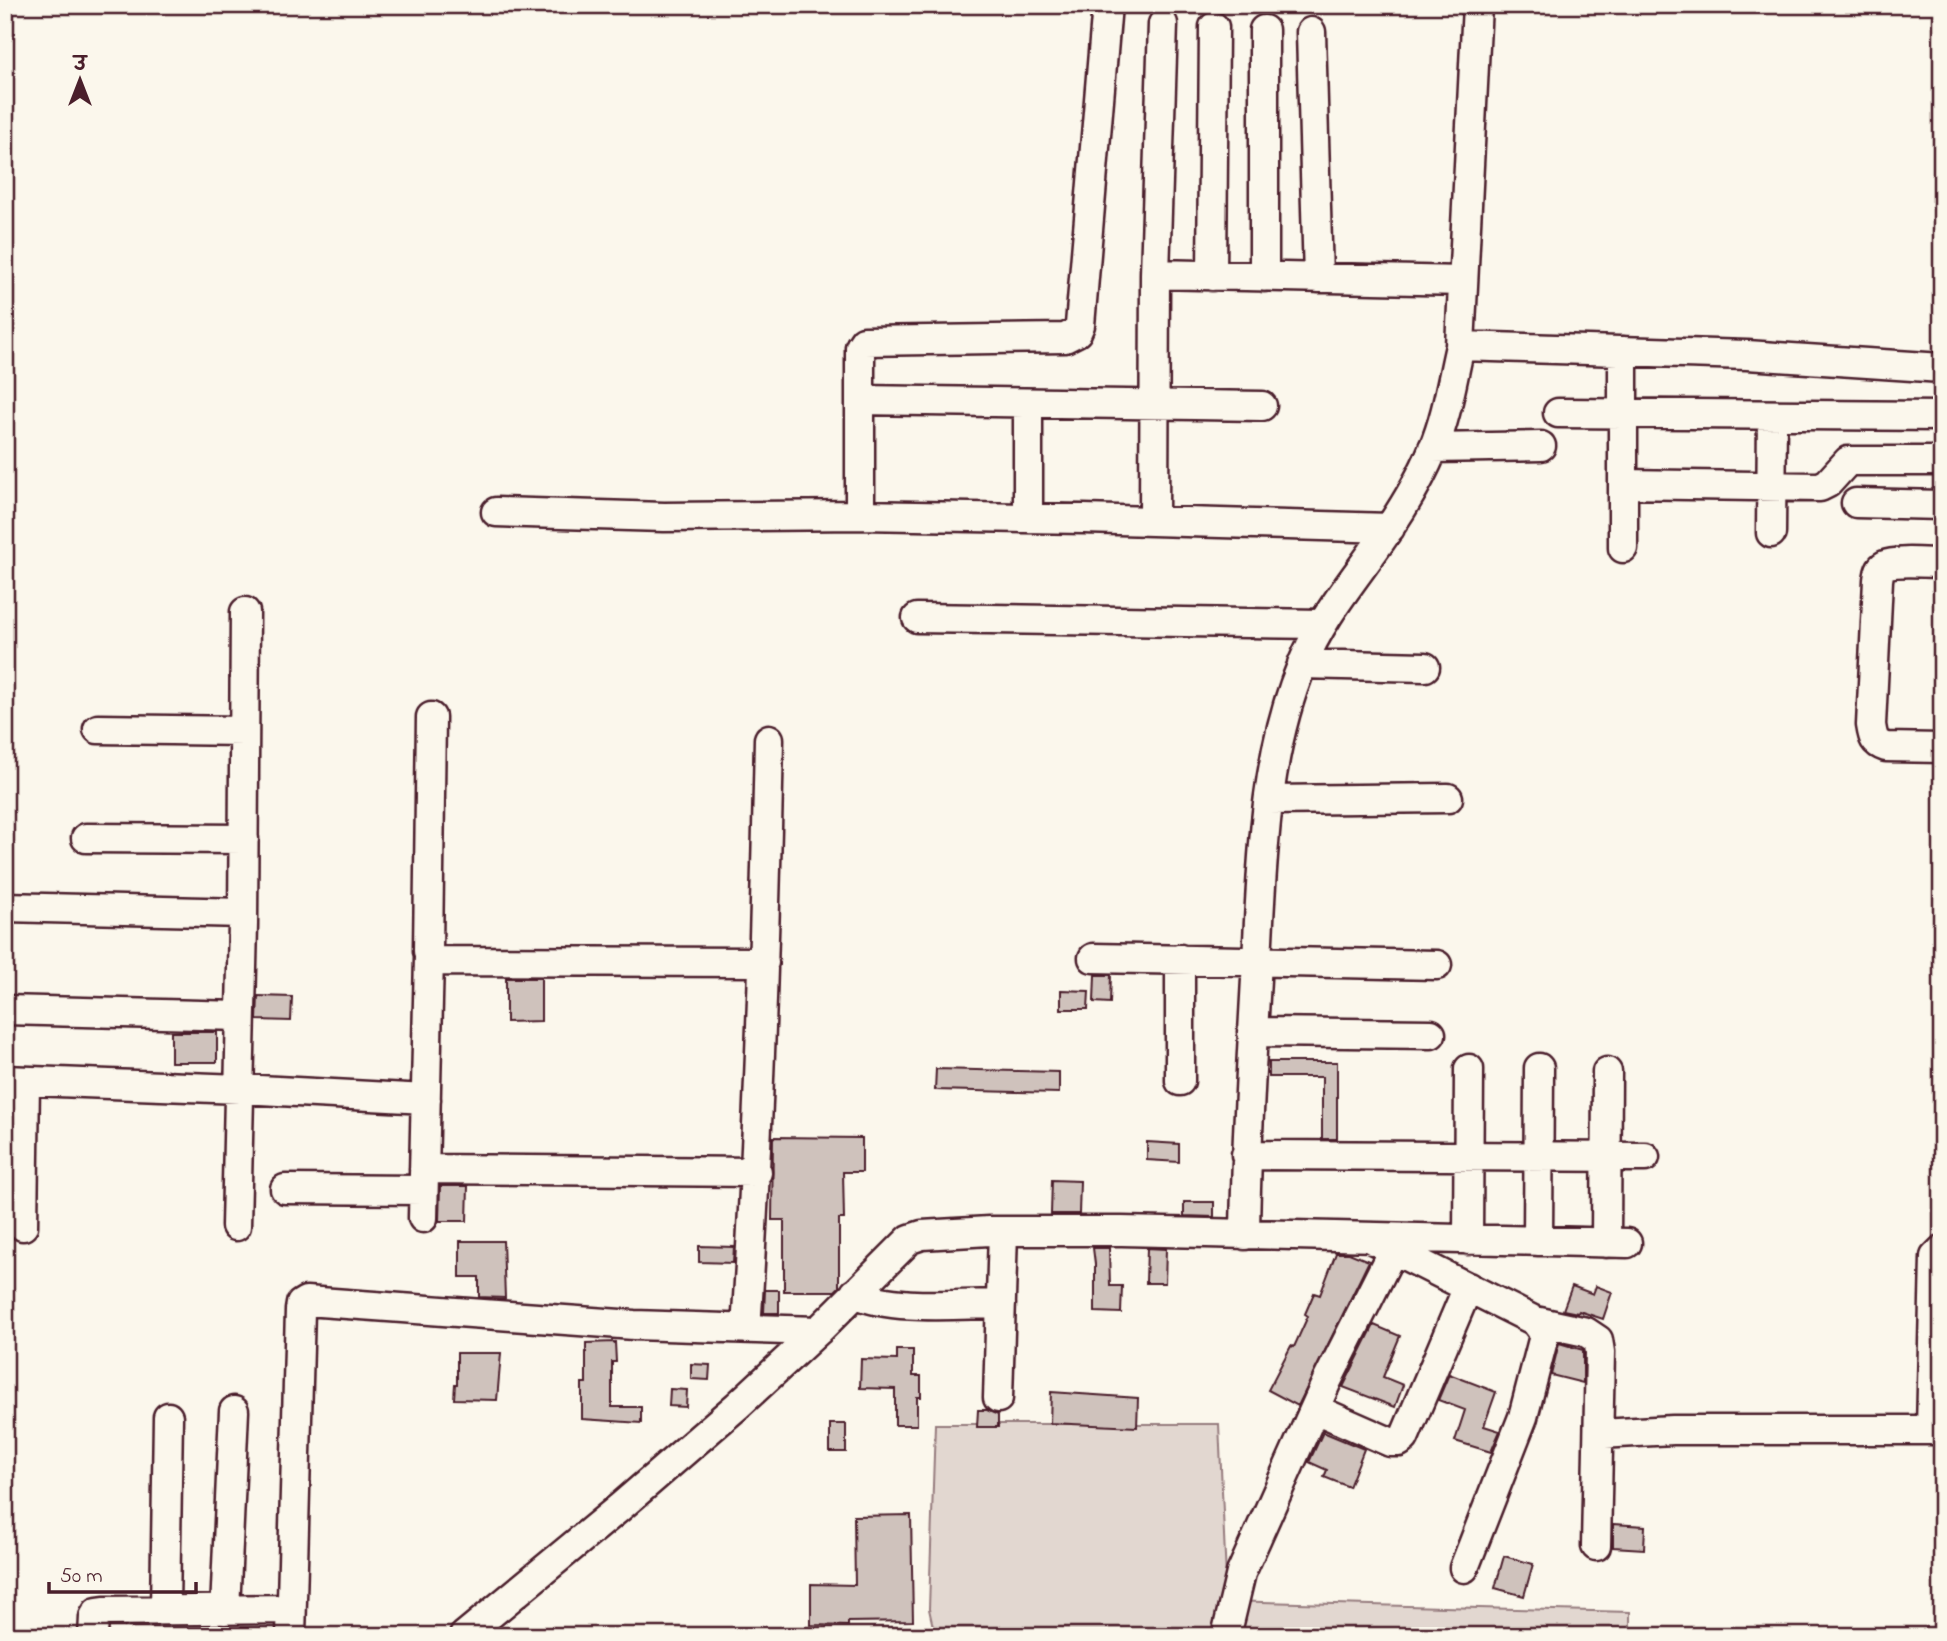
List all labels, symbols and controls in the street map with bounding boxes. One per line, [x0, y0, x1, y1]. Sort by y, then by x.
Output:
north arrow [46, 46, 116, 116]
text: उ [72, 52, 89, 79]
scale bar [49, 1550, 196, 1594]
text: 50 m [60, 1562, 103, 1592]

